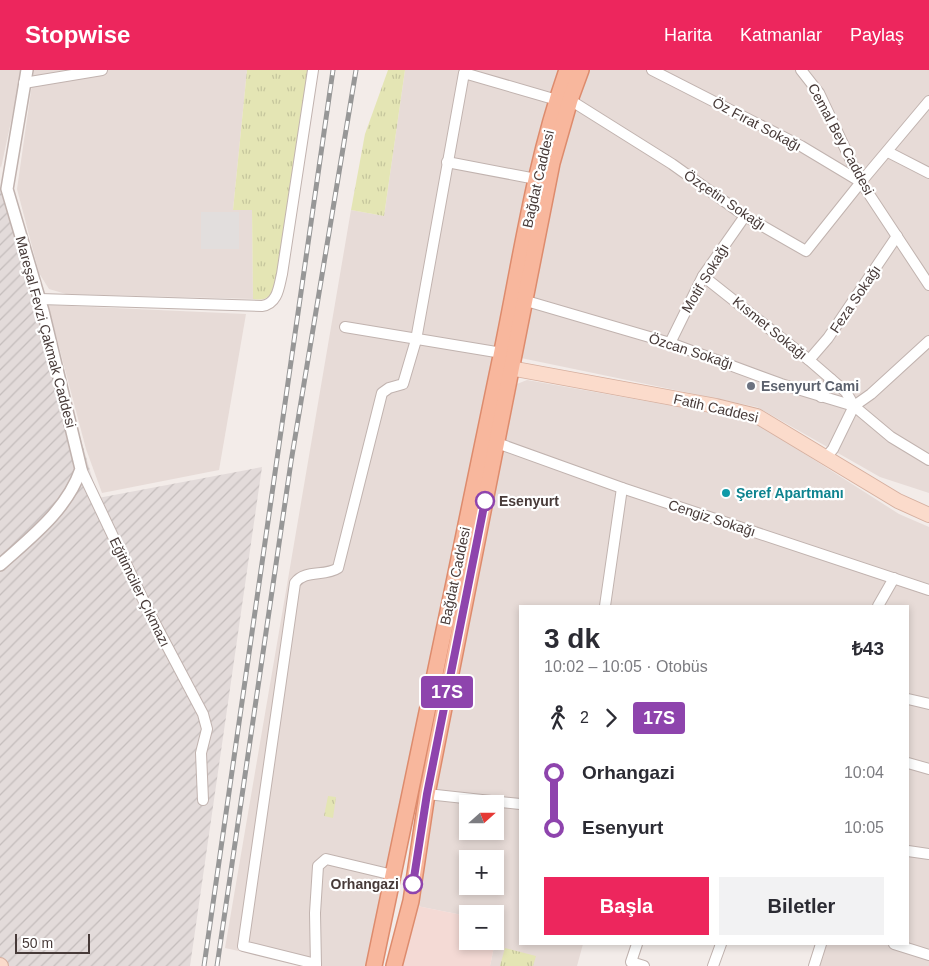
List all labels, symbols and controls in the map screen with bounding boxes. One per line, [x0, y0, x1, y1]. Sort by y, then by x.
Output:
text: Stopwise [25, 21, 130, 48]
text: Harita [664, 25, 712, 45]
text: Katmanlar [740, 25, 822, 45]
text: Paylaş [850, 25, 904, 45]
street label: Cemal Bey Caddesi [805, 81, 877, 197]
street label: Öz Fırat Sokağı [710, 93, 805, 154]
street label: Bağdat Caddesi [519, 129, 557, 229]
street label: Özçetin Sokağı [681, 166, 769, 233]
street label: Mareşal Fevzi Çakmak Caddesi [13, 234, 79, 430]
street label: Motif Sokağı [678, 241, 732, 315]
street label: Feza Sokağı [826, 262, 884, 336]
street label: Kısmet Sokağı [730, 293, 810, 363]
street label: Özcan Sokağı [647, 329, 736, 372]
place label: Esenyurt Cami [761, 378, 859, 394]
marker: Esenyurt Cami [745, 380, 757, 392]
street label: Fatih Caddesi [672, 390, 760, 426]
place label: Şeref Apartmanı [736, 485, 844, 501]
marker: Şeref Apartmanı [720, 487, 732, 499]
marker: Esenyurt [475, 491, 495, 511]
place label: Esenyurt [499, 493, 559, 509]
street label: Cengiz Sokağı [666, 496, 758, 540]
street label: Bağdat Caddesi [437, 526, 473, 626]
street label: Eğitimciler Çıkmazı [107, 535, 173, 649]
text: 3 dk [544, 623, 600, 654]
text: ₺43 [852, 638, 884, 659]
text: 10:02 – 10:05 · Otobüs [544, 658, 708, 675]
line badge: 17S [418, 676, 476, 708]
text: 17S [431, 682, 463, 702]
icon: walk [544, 704, 572, 732]
icon: forward [597, 704, 625, 732]
text: 17S [643, 708, 675, 728]
text: 2 [580, 709, 589, 726]
text: Orhangazi [582, 762, 675, 783]
text: 10:04 [844, 764, 884, 781]
north arrow [459, 795, 504, 840]
map controls [459, 795, 504, 950]
text: Esenyurt [582, 817, 663, 838]
text: 10:05 [844, 819, 884, 836]
button: + [459, 850, 504, 895]
marker: Orhangazi [403, 874, 423, 894]
place label: Orhangazi [331, 876, 399, 892]
button: Başla [544, 877, 709, 935]
button: Biletler [719, 877, 884, 935]
button: − [459, 905, 504, 950]
scale bar [15, 931, 90, 954]
text: 50 m [22, 935, 53, 951]

